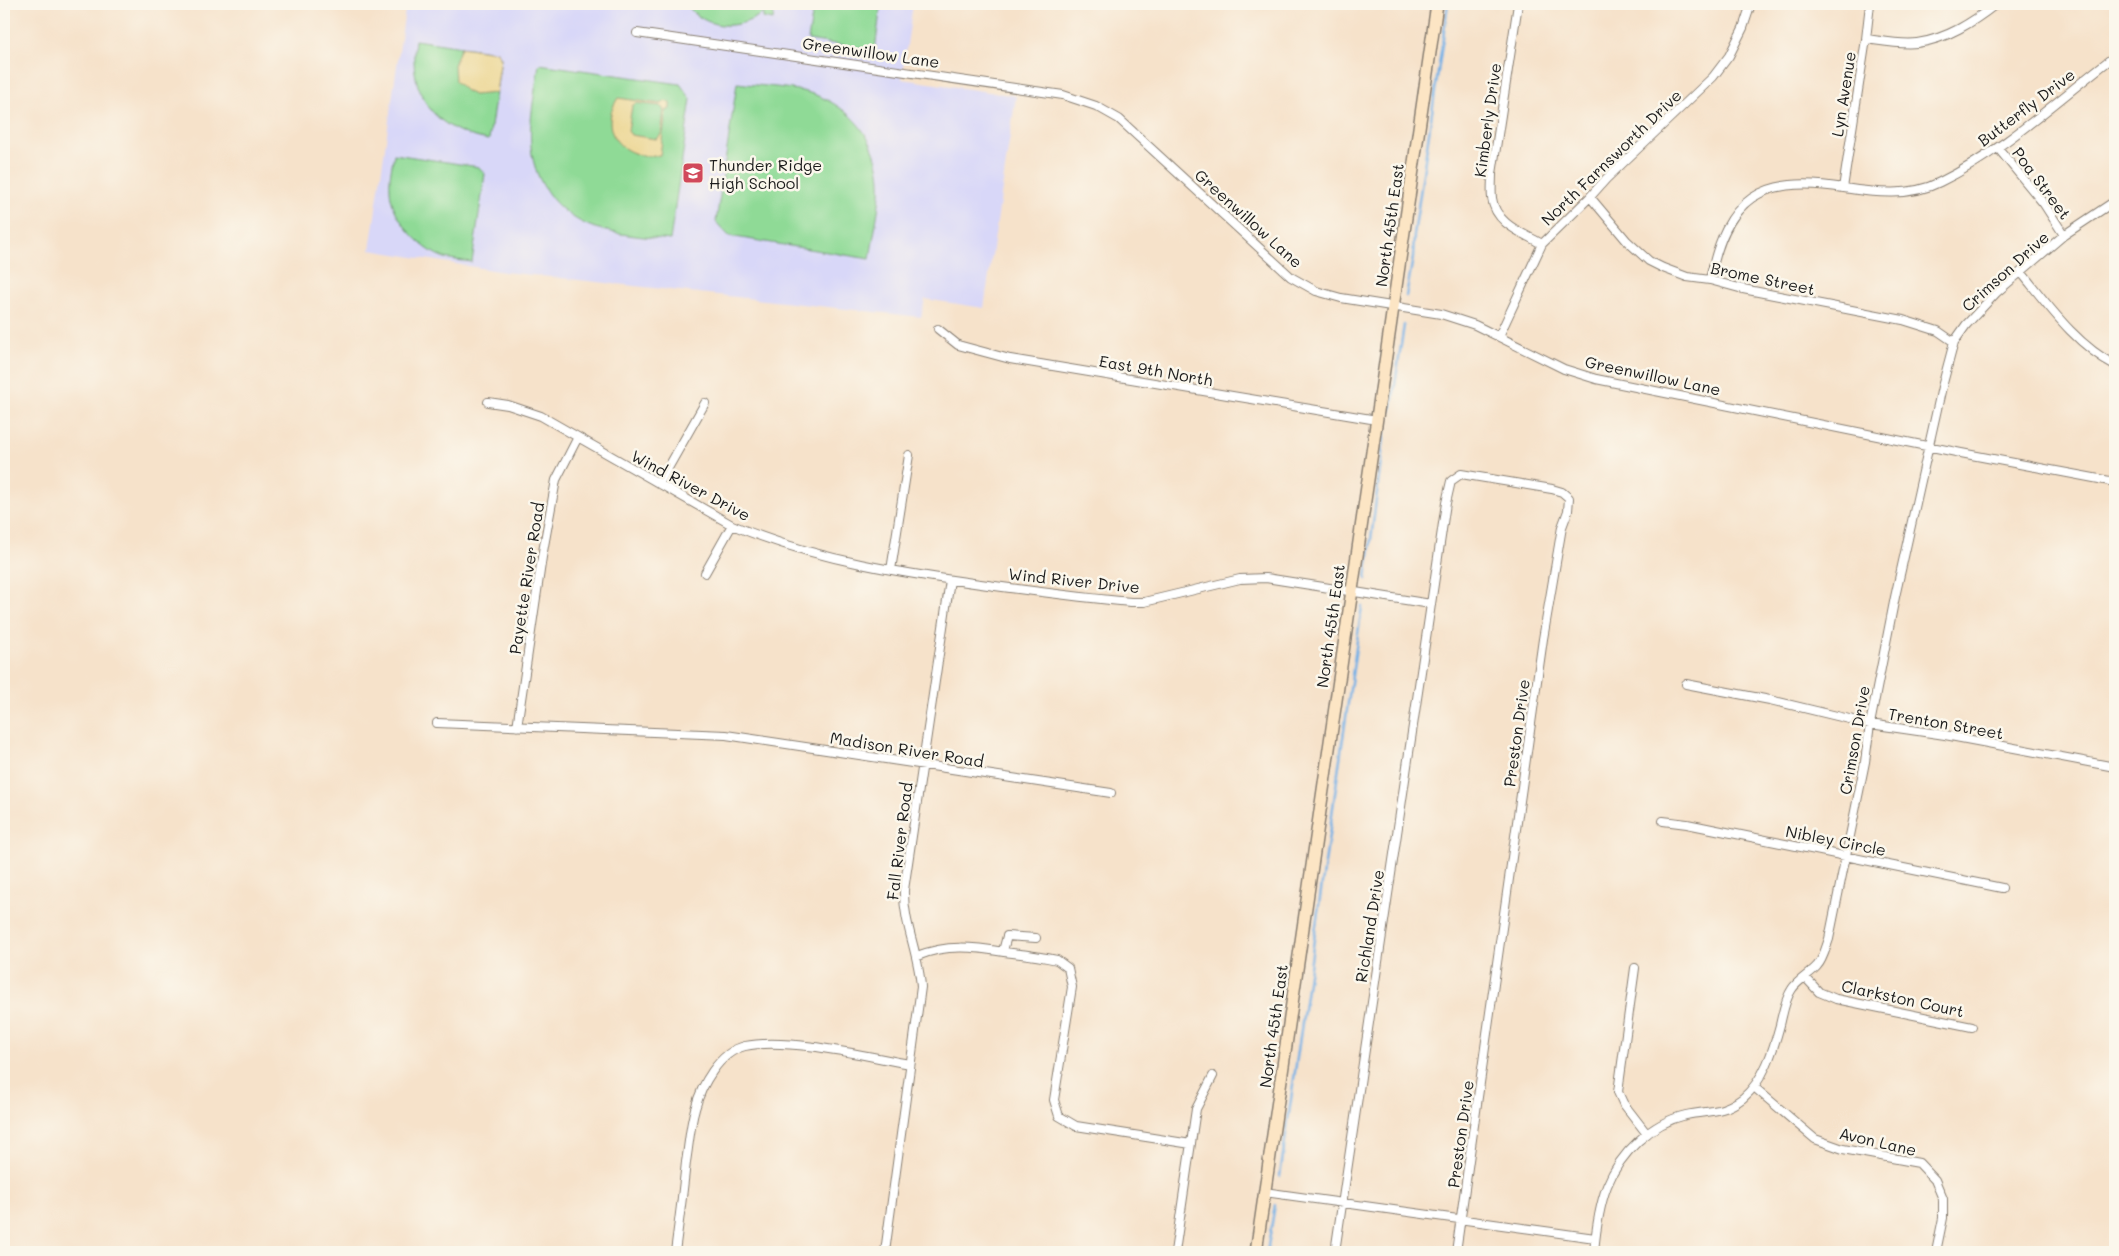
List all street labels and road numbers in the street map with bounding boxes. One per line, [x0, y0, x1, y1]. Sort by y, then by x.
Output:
street label: Greenwillow Lane [801, 32, 941, 72]
street label: Lyn Avenue [1826, 50, 1860, 138]
street label: Kimberly Drive [1469, 61, 1505, 179]
street label: Butterfly Drive [1973, 63, 2079, 151]
street label: North Farnsworth Drive [1536, 84, 1686, 230]
street label: Poa Street [2008, 143, 2076, 223]
street label: North 45th East [1370, 162, 1408, 288]
street label: Greenwillow Lane [1191, 164, 1307, 272]
street label: Crimson Drive [1957, 226, 2053, 316]
street label: Brome Street [1709, 257, 1817, 299]
street label: East 9th North [1097, 350, 1215, 390]
street label: Greenwillow Lane [1583, 350, 1723, 400]
street label: Wind River Drive [628, 445, 754, 525]
street label: Payette River Road [504, 500, 548, 656]
street label: Wind River Drive [1007, 563, 1141, 597]
street label: North 45th East [1311, 563, 1349, 689]
street label: Preston Drive [1498, 678, 1534, 788]
street label: Crimson Drive [1834, 684, 1874, 796]
street label: Trenton Street [1886, 702, 2006, 744]
street label: Madison River Road [829, 726, 985, 772]
street label: Fall River Road [881, 781, 917, 901]
street label: Nibley Circle [1784, 820, 1888, 860]
street label: Richland Drive [1350, 868, 1388, 984]
street label: North 45th East [1254, 963, 1292, 1089]
street label: Clarkston Court [1840, 975, 1966, 1021]
street label: Preston Drive [1442, 1079, 1478, 1189]
street label: Avon Lane [1837, 1122, 1919, 1160]

